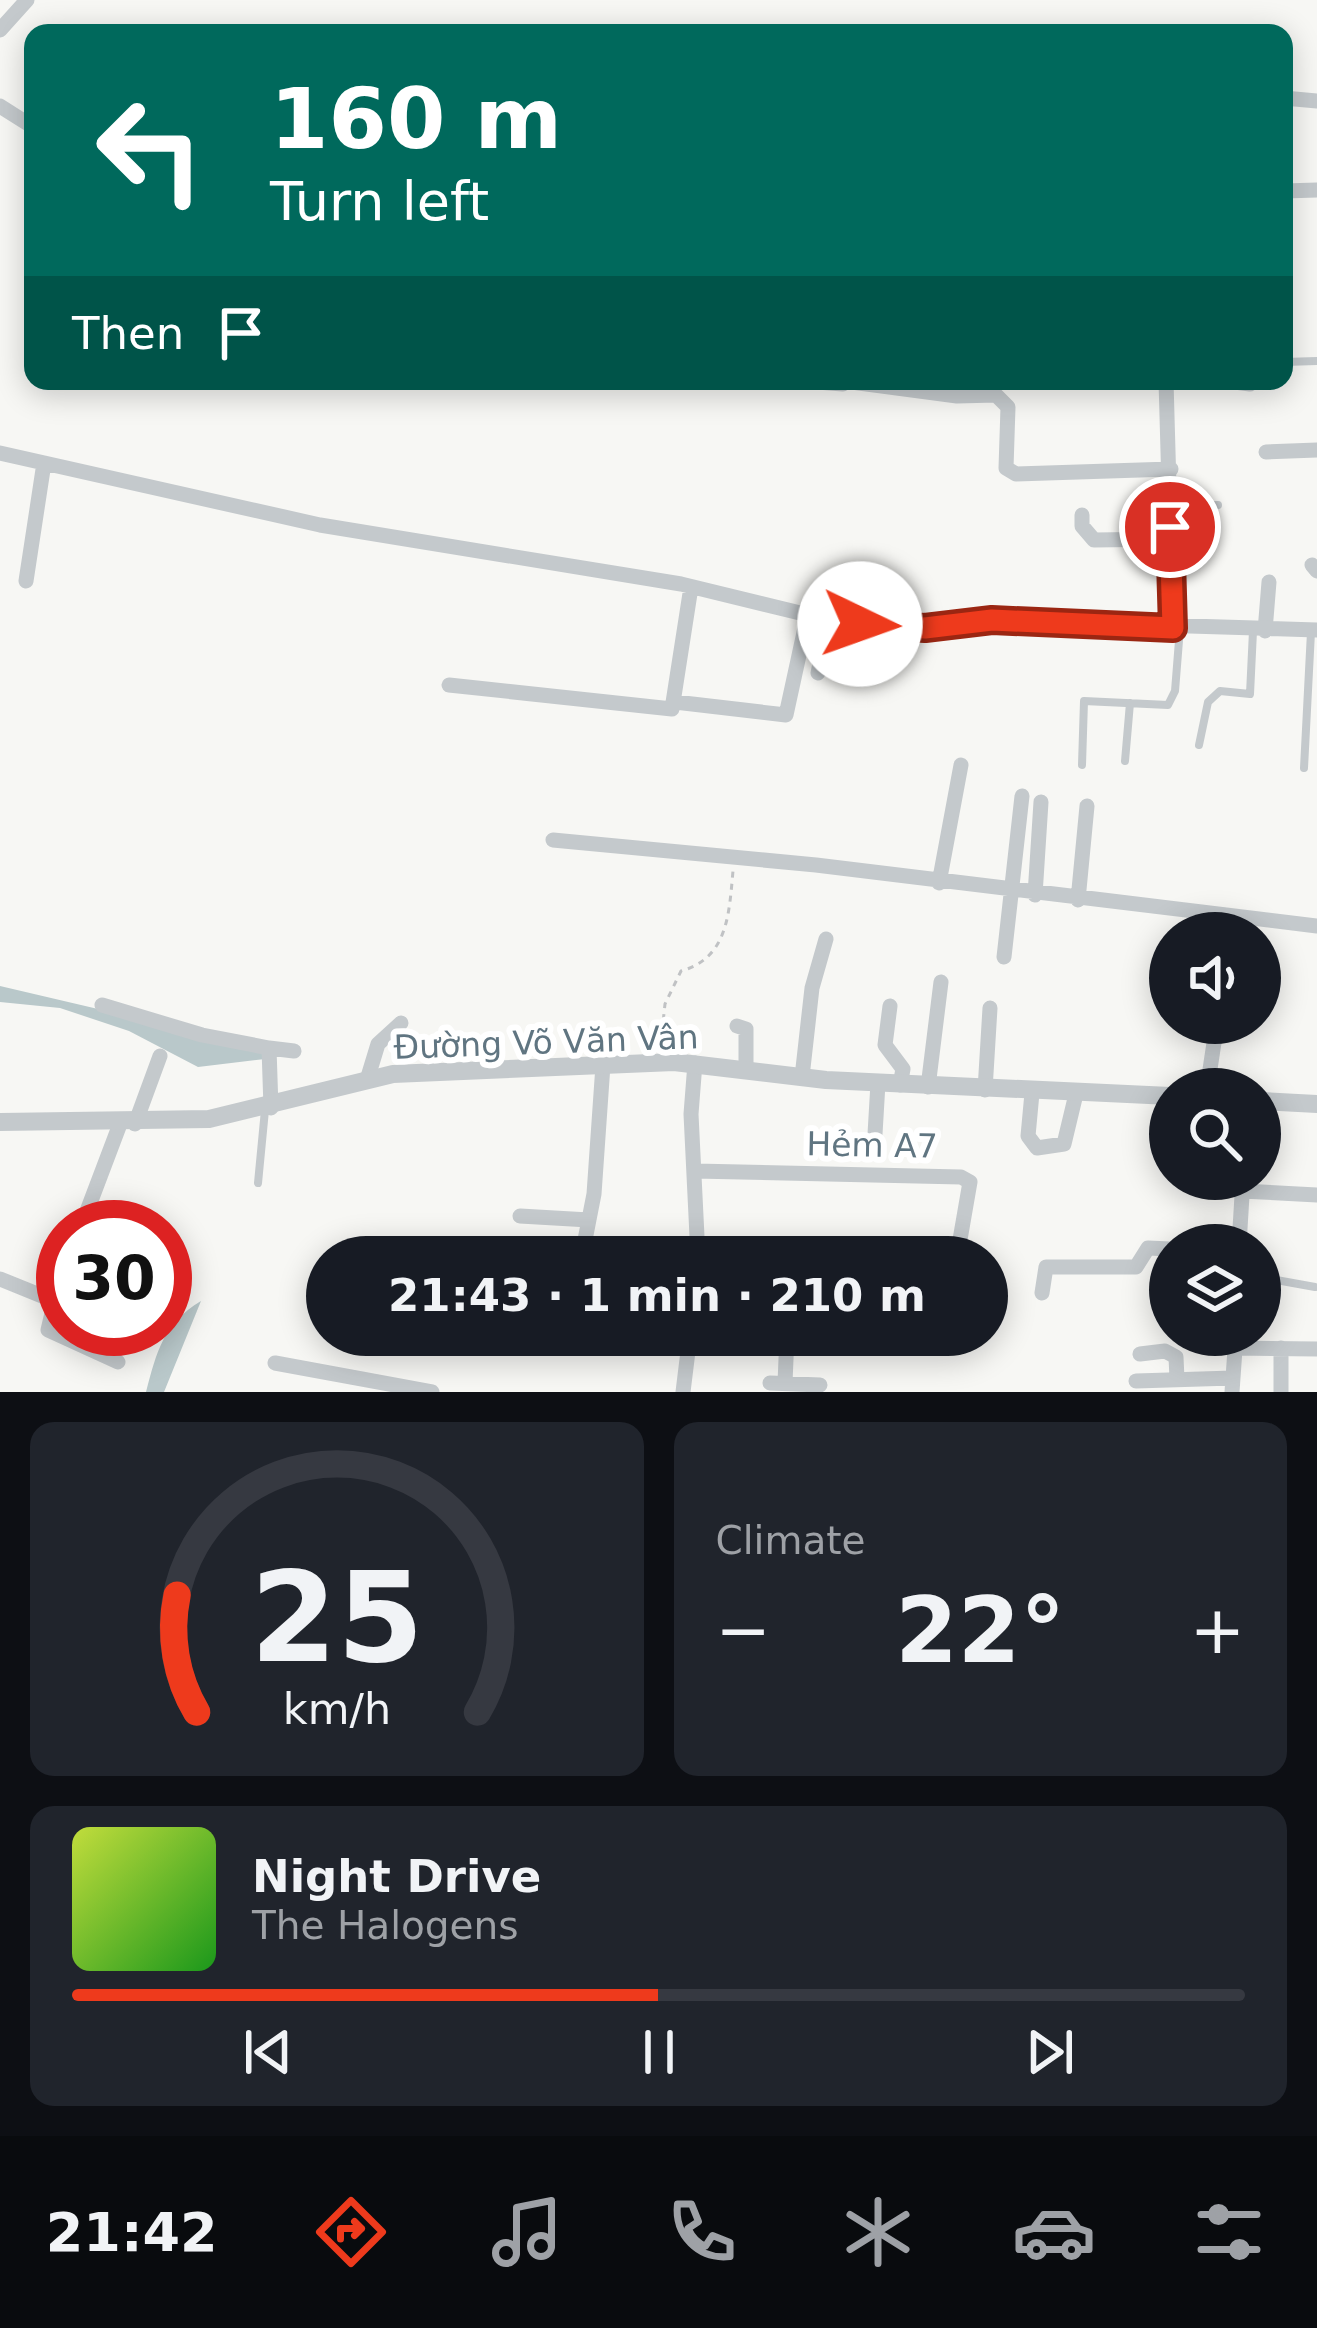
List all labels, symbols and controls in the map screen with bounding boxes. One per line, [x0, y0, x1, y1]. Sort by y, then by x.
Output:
text: 160 m [270, 70, 562, 168]
icon: left [72, 72, 228, 228]
text: Turn left [270, 170, 489, 233]
icon: arrive [208, 300, 274, 366]
text: Then [72, 307, 184, 360]
pin [1119, 476, 1221, 578]
icon: arrive [1137, 494, 1203, 560]
position arrow [797, 561, 923, 687]
map controls [1149, 912, 1281, 1356]
button: sound [1149, 912, 1281, 1044]
street label: Đường Võ Văn Vân [393, 1017, 699, 1067]
button: search [1149, 1068, 1281, 1200]
street label: Hẻm A7 [806, 1124, 938, 1166]
speed limit sign: 30 [36, 1200, 192, 1356]
button: layers [1149, 1224, 1281, 1356]
text: 21:43 · 1 min · 210 m [388, 1269, 926, 1322]
text: Climate [716, 1518, 866, 1563]
text: 25 [250, 1545, 424, 1690]
text: 22° [895, 1578, 1065, 1683]
text: − [716, 1592, 771, 1669]
text: + [1190, 1592, 1245, 1669]
text: km/h [283, 1684, 391, 1734]
text: Night Drive [252, 1850, 541, 1903]
text: The Halogens [252, 1903, 519, 1948]
icon: previous [235, 2019, 301, 2085]
icon: pause [626, 2019, 692, 2085]
icon: next [1017, 2019, 1083, 2085]
icon: directions [309, 2190, 393, 2274]
icon: music [485, 2190, 569, 2274]
icon: phone [660, 2190, 744, 2274]
icon: climate [836, 2190, 920, 2274]
icon: car [1012, 2190, 1096, 2274]
icon: filters [1187, 2190, 1271, 2274]
text: 21:42 [46, 2201, 218, 2264]

